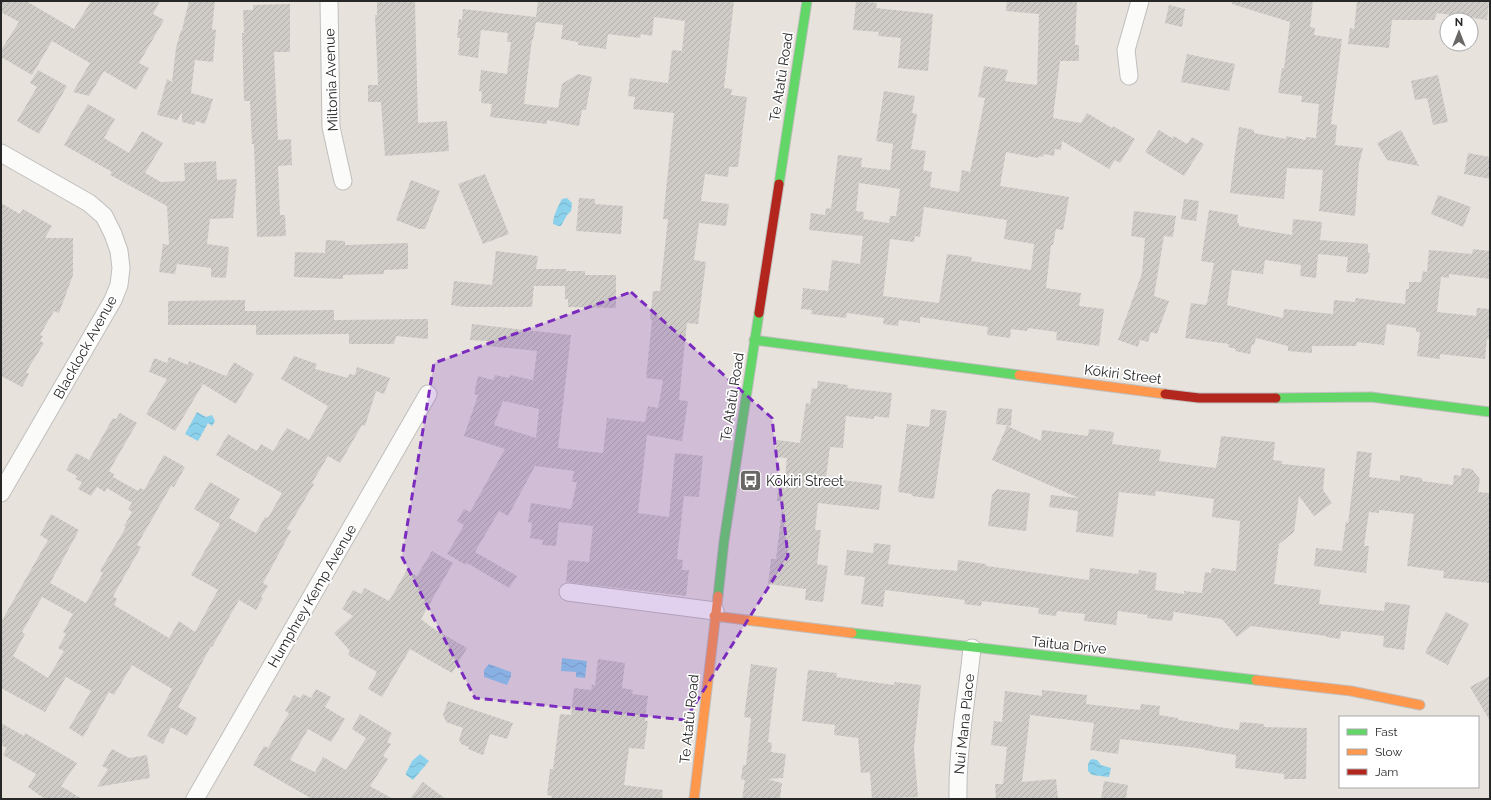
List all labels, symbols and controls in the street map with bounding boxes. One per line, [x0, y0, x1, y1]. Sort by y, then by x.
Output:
north arrow [1439, 12, 1479, 52]
text: N [1455, 16, 1463, 29]
street label: Miltonia Avenue [321, 28, 341, 132]
street label: Te Atatū Road [766, 31, 796, 123]
street label: Blacklock Avenue [50, 293, 120, 401]
street label: Te Atatū Road [717, 351, 747, 443]
street label: Kōkiri Street [1083, 361, 1163, 387]
bus stop icon: Kōkiri Street [738, 468, 764, 494]
place label: Kōkiri Street [766, 473, 844, 489]
street label: Humphrey Kemp Avenue [264, 522, 360, 670]
street label: Taitua Drive [1031, 633, 1107, 657]
street label: Te Atatū Road [676, 673, 702, 765]
street label: Nui Mana Place [951, 673, 977, 775]
legend [1339, 716, 1479, 788]
text: Fast [1375, 725, 1398, 739]
text: Slow [1375, 745, 1402, 759]
text: Jam [1375, 765, 1398, 779]

